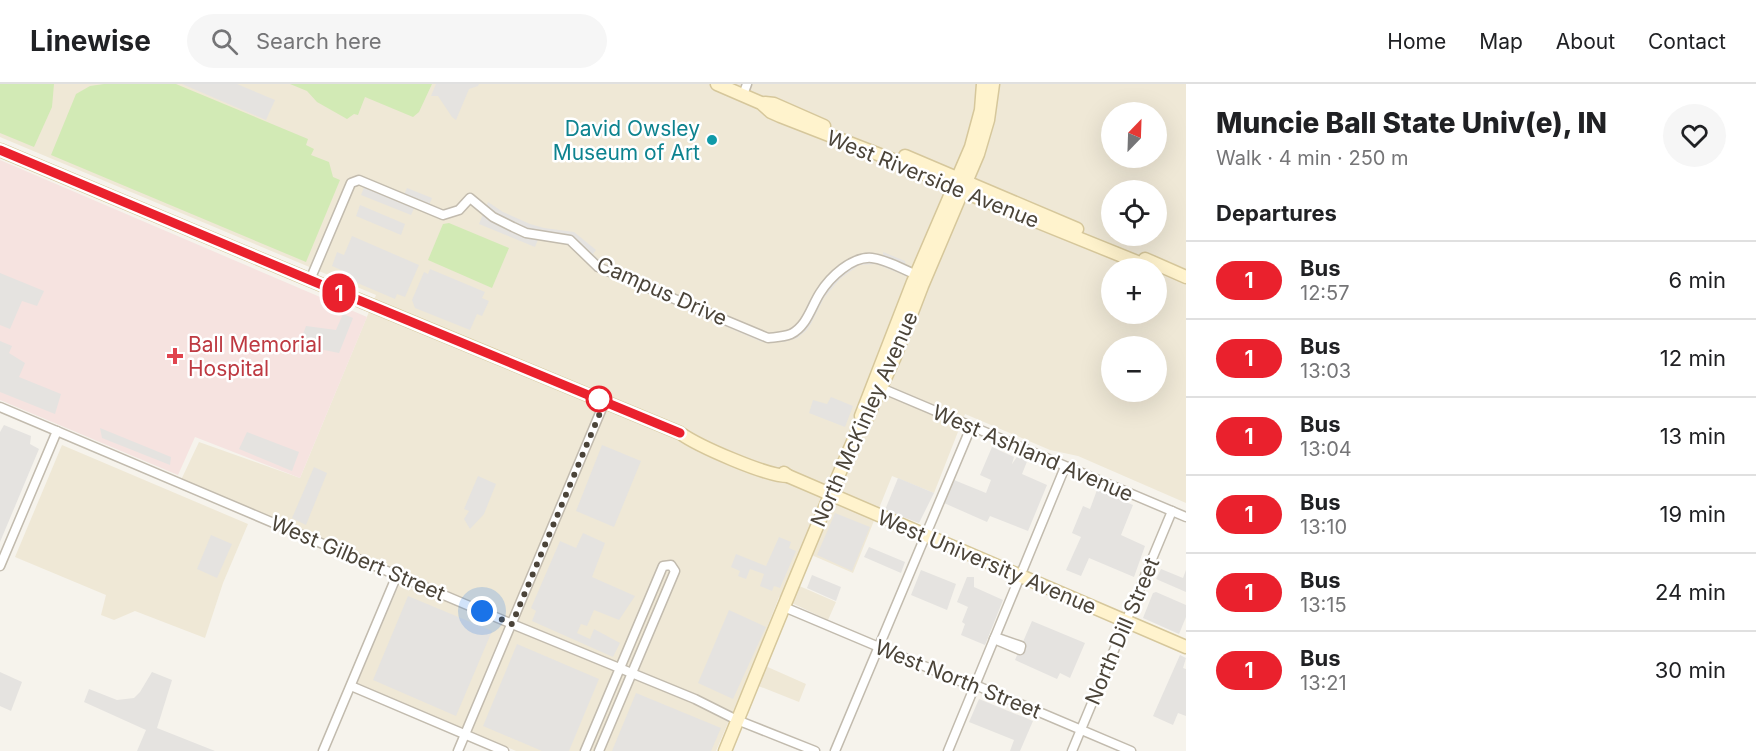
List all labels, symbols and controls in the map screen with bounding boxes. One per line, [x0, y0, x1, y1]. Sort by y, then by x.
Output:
search box [187, 14, 607, 68]
text: Linewise [30, 24, 151, 58]
icon: search [208, 25, 241, 58]
text: Search here [256, 28, 382, 54]
text: Home [1387, 29, 1446, 54]
text: Map [1479, 29, 1523, 54]
text: About [1556, 29, 1615, 54]
text: Contact [1648, 29, 1726, 54]
north arrow [1101, 102, 1167, 168]
map controls [1101, 102, 1167, 402]
button: heart [1663, 104, 1726, 167]
text: Muncie Ball State Univ(e), IN [1216, 106, 1607, 140]
place label: David Owsley Museum of Art [553, 116, 700, 165]
street label: West Riverside Avenue [823, 125, 1043, 233]
marker: David Owsley Museum of Art [705, 133, 719, 147]
text: Walk · 4 min · 250 m [1216, 146, 1409, 170]
button: locate [1101, 180, 1167, 246]
text: Departures [1216, 200, 1337, 226]
street label: Campus Drive [593, 251, 731, 331]
text: Bus [1300, 255, 1341, 281]
button: + [1101, 258, 1167, 324]
text: 6 min [1669, 267, 1726, 293]
text: 1 [1244, 268, 1254, 293]
line badge: 1 [320, 274, 358, 312]
text: 1 [334, 281, 344, 306]
text: 12:57 [1300, 281, 1350, 305]
street label: North McKinley Avenue [805, 307, 923, 531]
place label: Ball Memorial Hospital [188, 332, 322, 381]
text: Bus [1300, 333, 1341, 359]
button: − [1101, 336, 1167, 402]
text: 12 min [1660, 345, 1726, 371]
text: 1 [1244, 346, 1254, 371]
marker: Ball Memorial Hospital [166, 347, 184, 365]
text: 13:03 [1300, 359, 1351, 383]
unlabelled marker [586, 386, 612, 412]
street label: West Ashland Avenue [929, 399, 1137, 507]
text: Bus [1300, 411, 1341, 437]
text: 13 min [1660, 423, 1726, 449]
text: 1 [1244, 424, 1254, 449]
text: 13:04 [1300, 437, 1352, 461]
text: Bus [1300, 489, 1341, 515]
text: 19 min [1660, 501, 1726, 527]
text: 1 [1244, 502, 1254, 527]
street label: West University Avenue [874, 505, 1100, 619]
street label: West Gilbert Street [267, 510, 449, 606]
text: 13:10 [1300, 515, 1347, 539]
street label: North Dill Street [1080, 554, 1164, 708]
text: Bus [1300, 567, 1341, 593]
text: 24 min [1655, 579, 1726, 605]
text: 1 [1244, 580, 1254, 605]
text: 13:15 [1300, 593, 1347, 617]
your location [467, 596, 497, 626]
street label: West North Street [871, 634, 1045, 724]
text: Bus [1300, 645, 1341, 671]
text: 30 min [1655, 657, 1726, 683]
text: 1 [1244, 658, 1254, 683]
text: 13:21 [1300, 671, 1347, 695]

